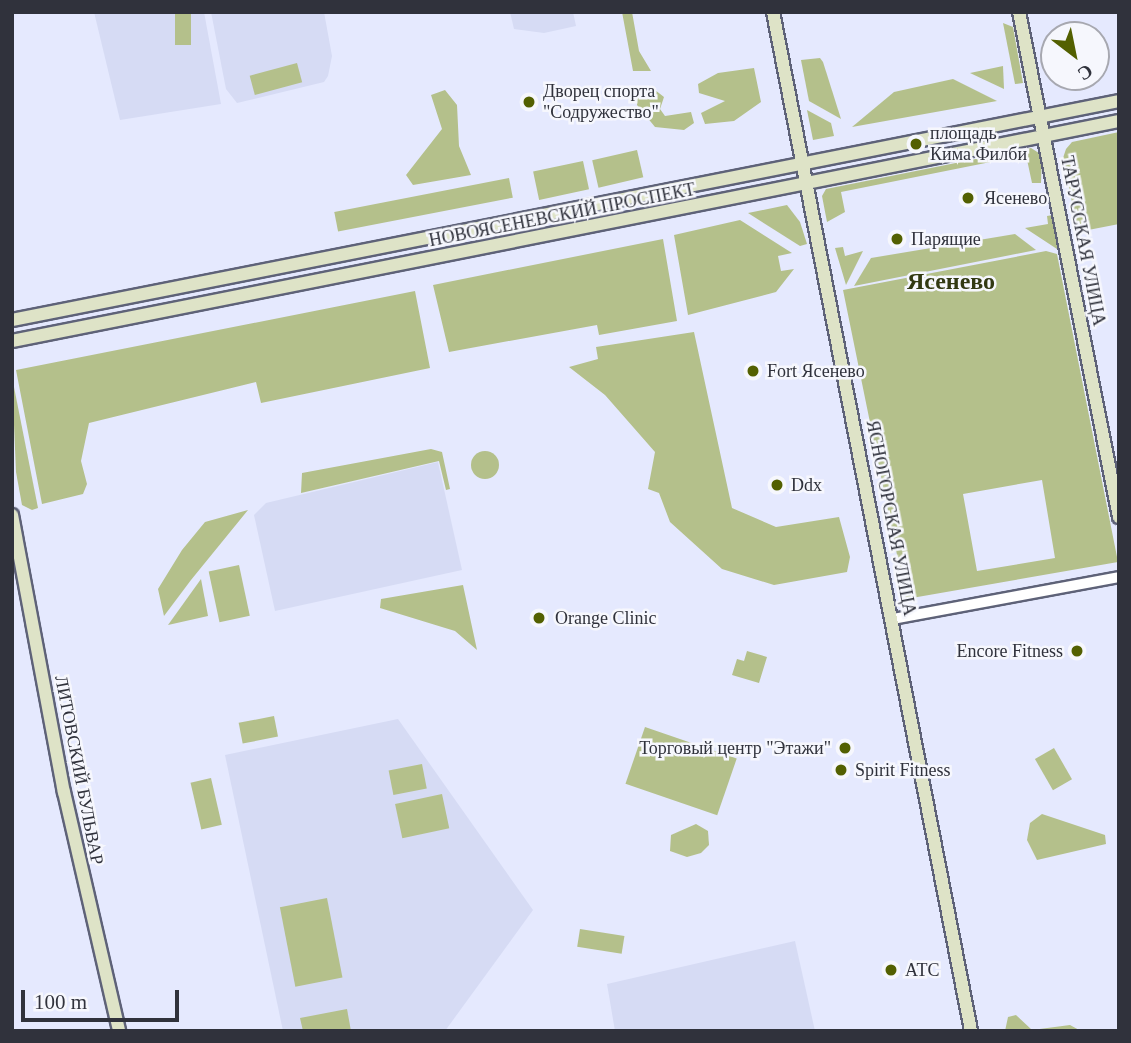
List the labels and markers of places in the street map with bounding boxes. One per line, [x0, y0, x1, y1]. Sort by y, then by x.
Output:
place label: Дворец спорта "Содружество" [543, 81, 659, 124]
marker: Дворец спорта "Содружество" [521, 94, 537, 110]
place label: площадь Кима Филби [930, 123, 1027, 166]
marker: площадь Кима Филби [908, 136, 924, 152]
place label: Ясенево [984, 187, 1047, 209]
marker: Ясенево [958, 188, 978, 208]
place label: Парящие [911, 228, 981, 250]
marker: Парящие [889, 231, 905, 247]
place label: Fort Ясенево [767, 360, 865, 382]
marker: Fort Ясенево [745, 363, 761, 379]
place label: Ddx [791, 474, 822, 496]
marker: Ddx [769, 477, 785, 493]
place label: Orange Clinic [555, 607, 656, 629]
marker: Orange Clinic [529, 608, 549, 628]
place label: Encore Fitness [957, 640, 1063, 662]
marker: Encore Fitness [1069, 643, 1085, 659]
place label: Торговый центр "Этажи" [639, 737, 831, 759]
marker: Торговый центр "Этажи" [837, 740, 853, 756]
place label: Spirit Fitness [855, 759, 951, 781]
marker: Spirit Fitness [833, 762, 849, 778]
place label: АТС [905, 959, 939, 981]
marker: АТС [883, 962, 899, 978]

